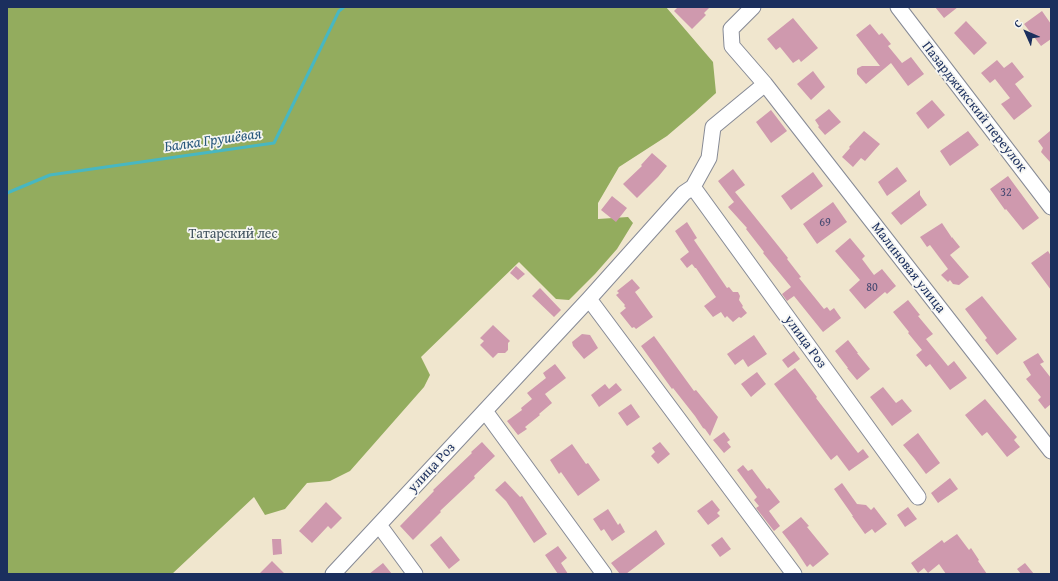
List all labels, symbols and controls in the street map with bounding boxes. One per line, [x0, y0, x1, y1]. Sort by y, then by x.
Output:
north arrow [1006, 12, 1046, 52]
text: С [1010, 16, 1025, 31]
street label: Пазарджикский переулок [918, 39, 1030, 175]
water label: Балка Грушёвая [163, 125, 263, 157]
house number: 32 [1000, 186, 1012, 200]
house number: 69 [819, 216, 831, 230]
street label: Малиновая улица [867, 219, 949, 317]
park label: Татарский лес [188, 226, 278, 242]
house number: 80 [866, 281, 878, 295]
street label: улица Роз [780, 312, 830, 372]
street label: улица Роз [405, 440, 459, 496]

